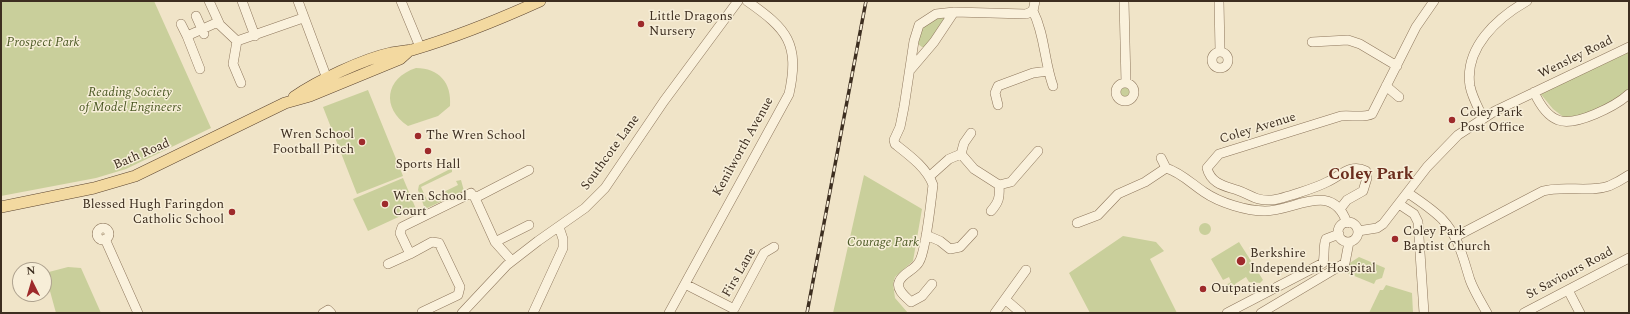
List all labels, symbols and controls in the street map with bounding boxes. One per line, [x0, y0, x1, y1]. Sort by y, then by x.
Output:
place label: Little Dragons Nursery [649, 9, 733, 40]
marker: Little Dragons Nursery [636, 19, 646, 29]
street label: Wensley Road [1536, 33, 1616, 83]
park label: Prospect Park [6, 35, 80, 51]
park label: Reading Society of Model Engineers [79, 85, 181, 116]
street label: Kenilworth Avenue [710, 95, 778, 199]
place label: Coley Park Post Office [1460, 105, 1524, 136]
street label: Coley Avenue [1218, 110, 1298, 148]
street label: Southcote Lane [578, 112, 644, 194]
marker: Coley Park Post Office [1447, 115, 1457, 125]
place label: Wren School Football Pitch [272, 127, 354, 158]
place label: The Wren School [426, 128, 526, 144]
marker: The Wren School [413, 131, 423, 141]
street label: Bath Road [112, 136, 172, 174]
marker: Wren School Football Pitch [357, 137, 367, 147]
marker: Sports Hall [423, 146, 433, 156]
place label: Sports Hall [396, 157, 460, 173]
district label: Coley Park [1328, 166, 1414, 186]
place label: Wren School Court [393, 189, 467, 220]
place label: Blessed Hugh Faringdon Catholic School [82, 197, 224, 228]
marker: Wren School Court [380, 199, 390, 209]
marker: Blessed Hugh Faringdon Catholic School [227, 207, 237, 217]
place label: Coley Park Baptist Church [1403, 224, 1491, 255]
marker: Coley Park Baptist Church [1390, 234, 1400, 244]
park label: Courage Park [847, 235, 919, 251]
street label: St Saviours Road [1524, 244, 1616, 304]
street label: Firs Lane [720, 246, 760, 300]
place label: Berkshire Independent Hospital [1250, 246, 1376, 277]
marker: Berkshire Independent Hospital [1235, 255, 1247, 267]
north arrow [12, 262, 52, 302]
text: N [26, 262, 36, 279]
place label: Outpatients [1211, 281, 1280, 297]
marker: Outpatients [1198, 284, 1208, 294]

